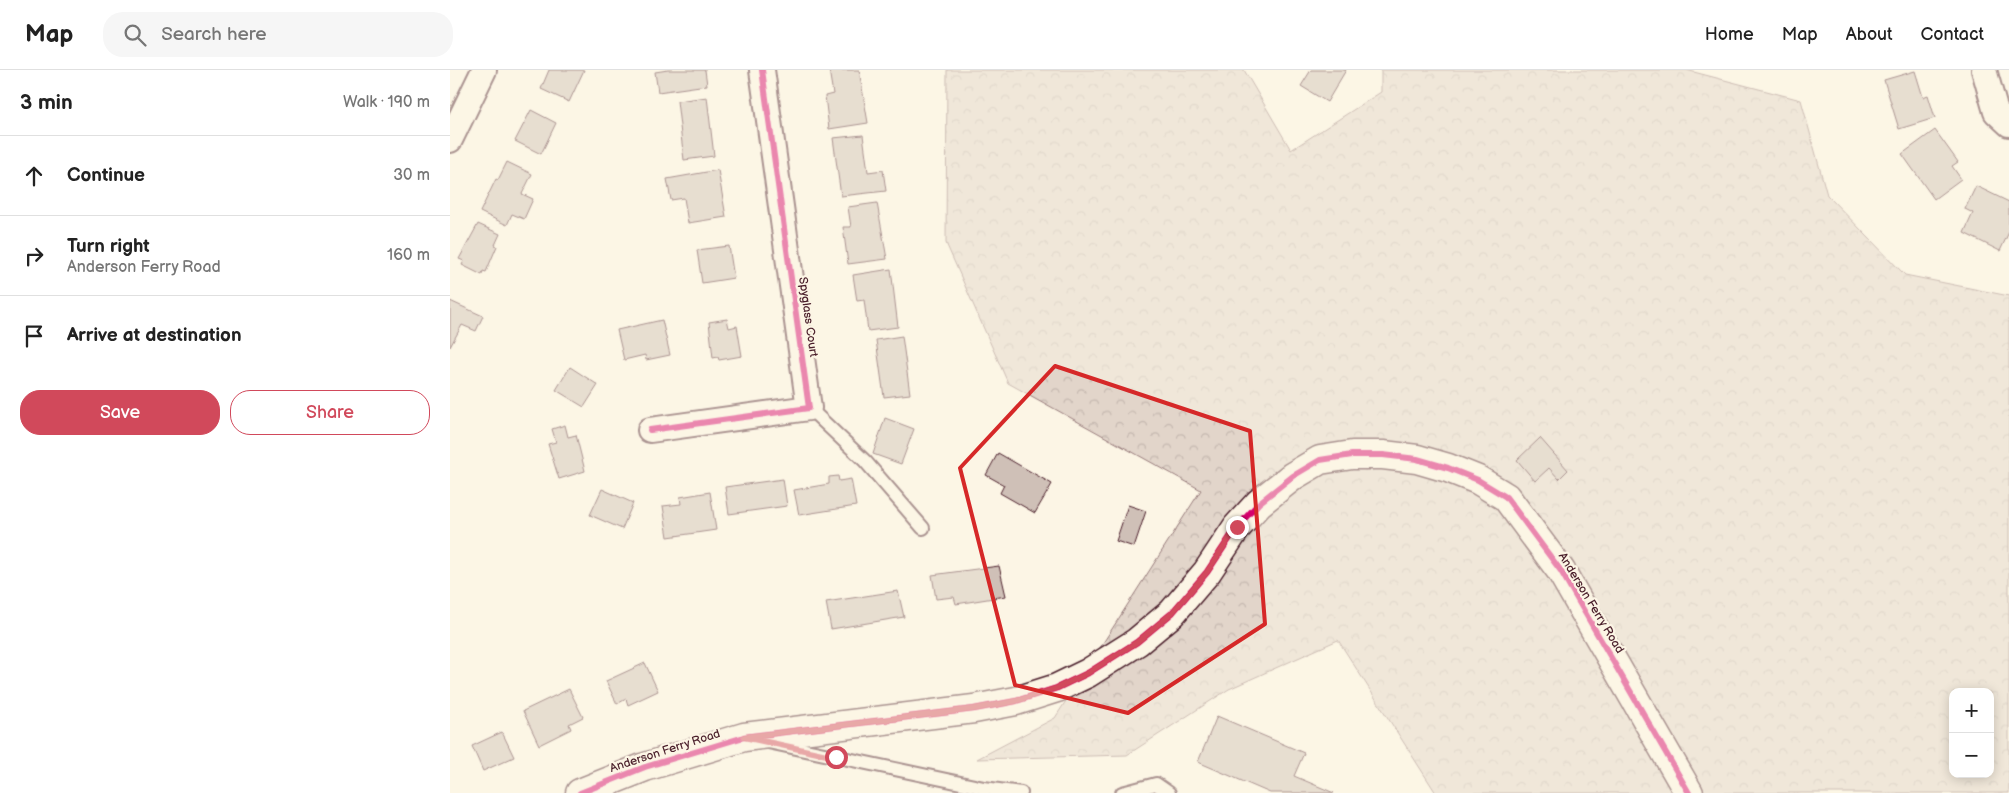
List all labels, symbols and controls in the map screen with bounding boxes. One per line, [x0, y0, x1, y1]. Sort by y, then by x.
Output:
search box [103, 12, 453, 57]
text: Map [25, 20, 73, 49]
icon: search [121, 21, 149, 49]
text: Search here [161, 23, 267, 46]
text: Home [1705, 24, 1754, 45]
text: Map [1782, 24, 1818, 45]
text: About [1846, 24, 1893, 45]
text: Contact [1921, 24, 1984, 45]
text: 3 min [20, 90, 73, 115]
text: Walk · 190 m [343, 93, 430, 112]
icon: ahead [20, 162, 48, 190]
text: Continue [67, 164, 145, 187]
text: 30 m [393, 166, 430, 185]
text: Turn right [67, 235, 150, 258]
icon: right [20, 242, 48, 270]
text: 160 m [387, 246, 430, 265]
text: Anderson Ferry Road [67, 258, 221, 277]
street label: Spyglass Court [795, 276, 821, 358]
icon: arrive [20, 322, 48, 350]
text: Arrive at destination [67, 324, 242, 347]
button: Save [20, 390, 220, 435]
button: Share [230, 390, 430, 435]
route end [1226, 516, 1249, 539]
street label: Anderson Ferry Road [1555, 550, 1627, 656]
map controls [1949, 688, 1994, 778]
button: + [1949, 688, 1994, 733]
street label: Anderson Ferry Road [608, 726, 722, 776]
button: − [1949, 733, 1994, 778]
route start [825, 746, 848, 769]

